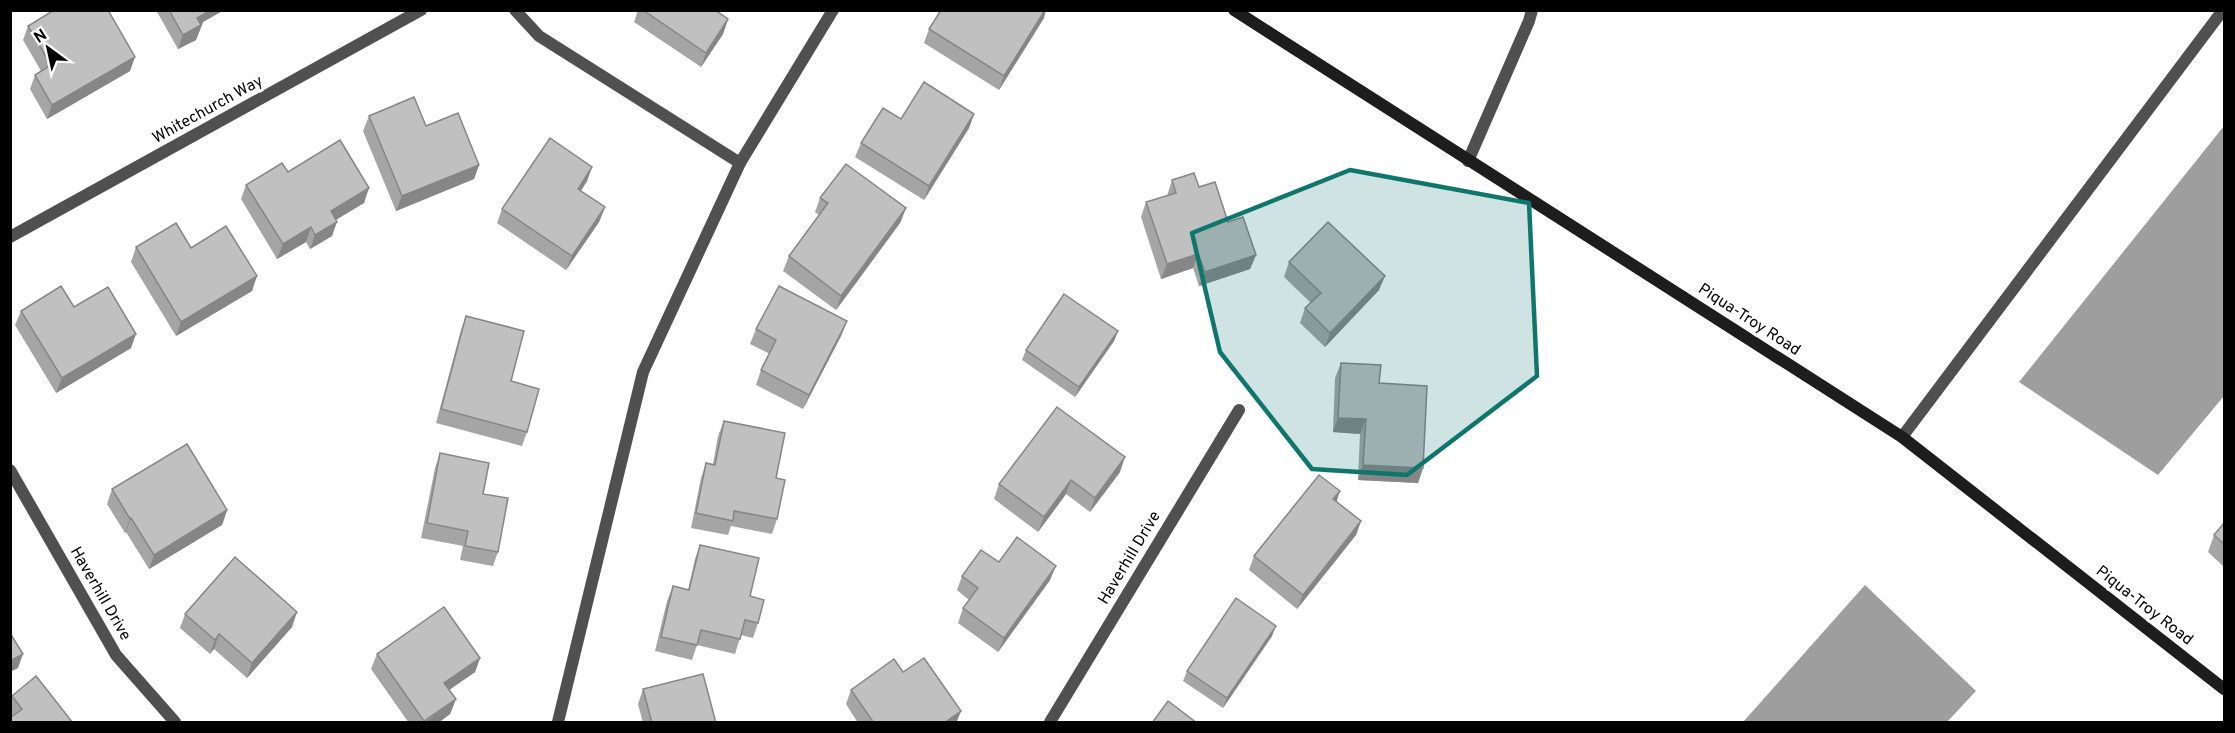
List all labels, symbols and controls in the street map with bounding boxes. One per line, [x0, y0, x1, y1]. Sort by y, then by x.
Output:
north arrow [18, 18, 78, 78]
text: N [31, 26, 51, 49]
street label: Whitechurch Way [149, 71, 267, 149]
street label: Piqua-Troy Road [1694, 279, 1804, 361]
street label: Haverhill Drive [1094, 508, 1166, 608]
street label: Haverhill Drive [65, 543, 135, 645]
street label: Piqua-Troy Road [2091, 562, 2197, 650]

